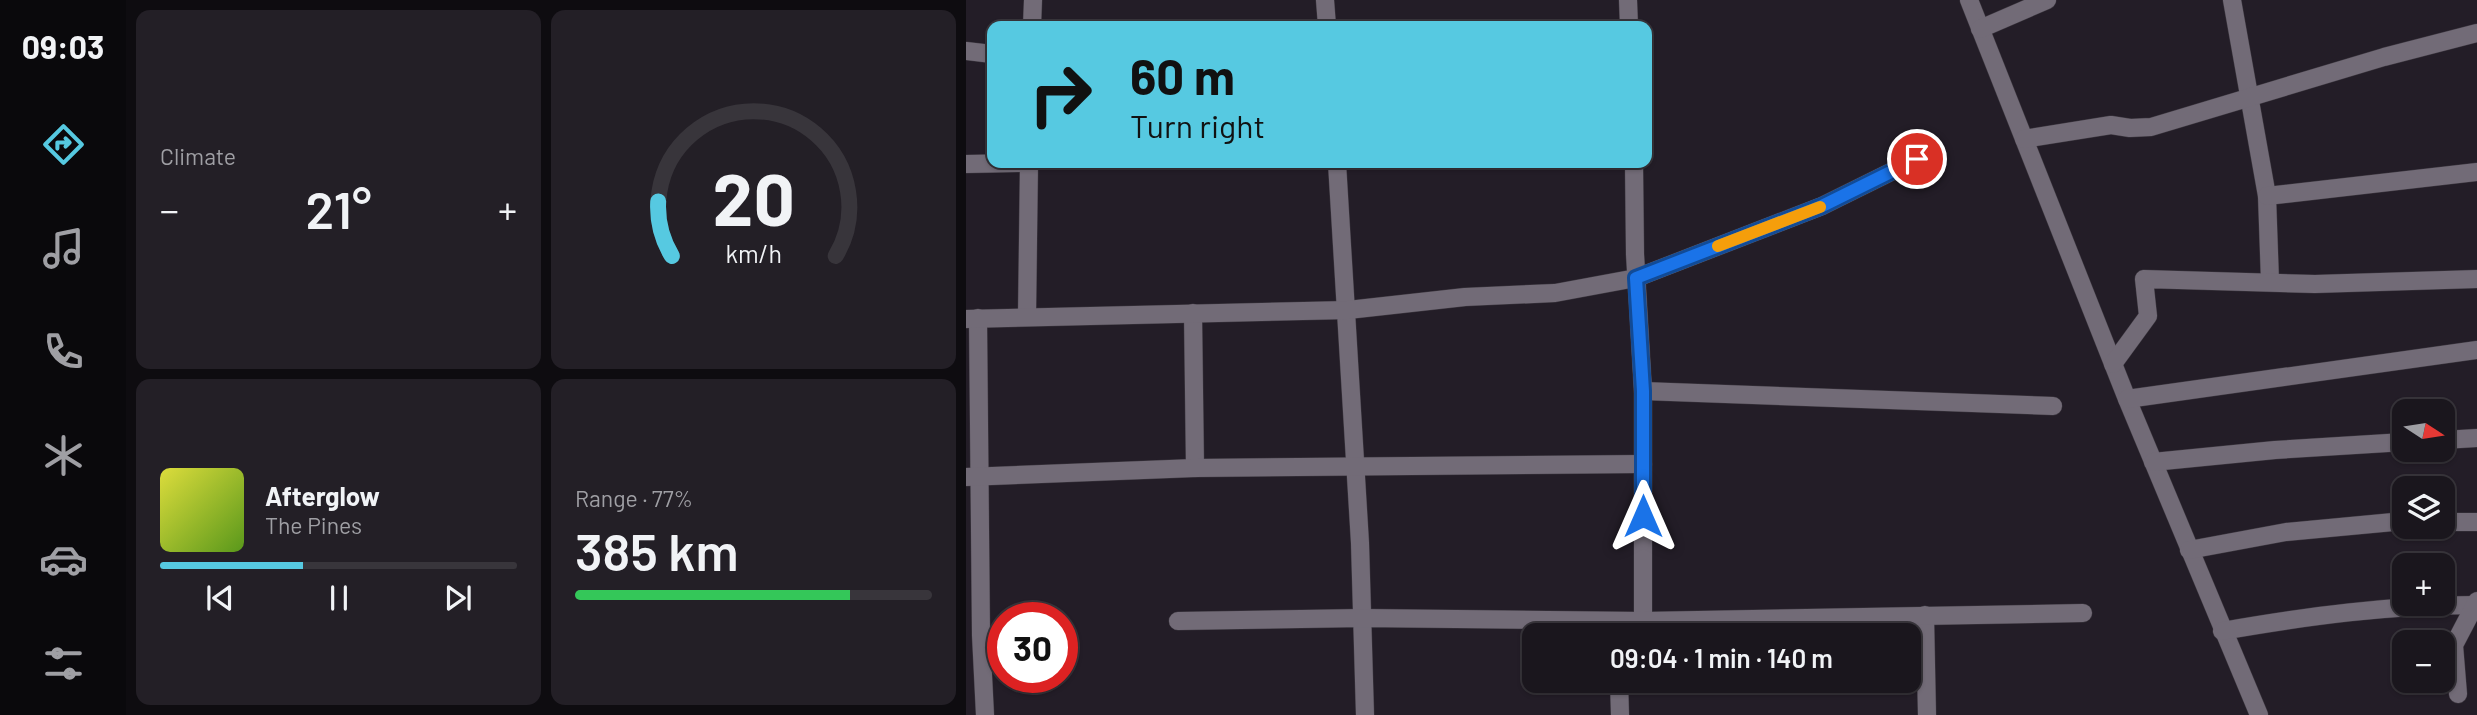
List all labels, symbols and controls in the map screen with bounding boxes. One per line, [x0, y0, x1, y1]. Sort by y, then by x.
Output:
text: 09:03 [22, 27, 104, 65]
text: 60 m [1130, 46, 1235, 105]
icon: right [1015, 49, 1106, 140]
text: Turn right [1130, 106, 1265, 144]
icon: directions [39, 120, 88, 169]
pin [1887, 129, 1947, 189]
icon: arrive [1898, 140, 1936, 178]
text: Climate [160, 142, 236, 170]
text: 20 [712, 153, 795, 241]
text: 21° [305, 177, 372, 239]
text: − [160, 186, 179, 232]
text: + [498, 186, 517, 232]
icon: music [39, 224, 88, 273]
text: km/h [725, 237, 782, 267]
icon: phone [39, 327, 88, 376]
north arrow [2392, 399, 2455, 462]
map controls [2392, 399, 2455, 693]
icon: climate [39, 431, 88, 480]
button: layers [2392, 476, 2455, 539]
position arrow [1606, 479, 1680, 553]
text: Afterglow [265, 480, 380, 511]
text: Range · 77% [575, 484, 693, 512]
text: The Pines [265, 511, 362, 539]
text: 385 km [575, 519, 739, 581]
icon: car [39, 535, 88, 584]
button: + [2392, 553, 2455, 616]
icon: previous [201, 579, 239, 617]
icon: pause [320, 579, 358, 617]
icon: next [439, 579, 477, 617]
speed limit sign: 30 [987, 602, 1078, 693]
button: − [2392, 630, 2455, 693]
icon: filters [39, 639, 88, 688]
text: 09:04 · 1 min · 140 m [1610, 642, 1833, 673]

